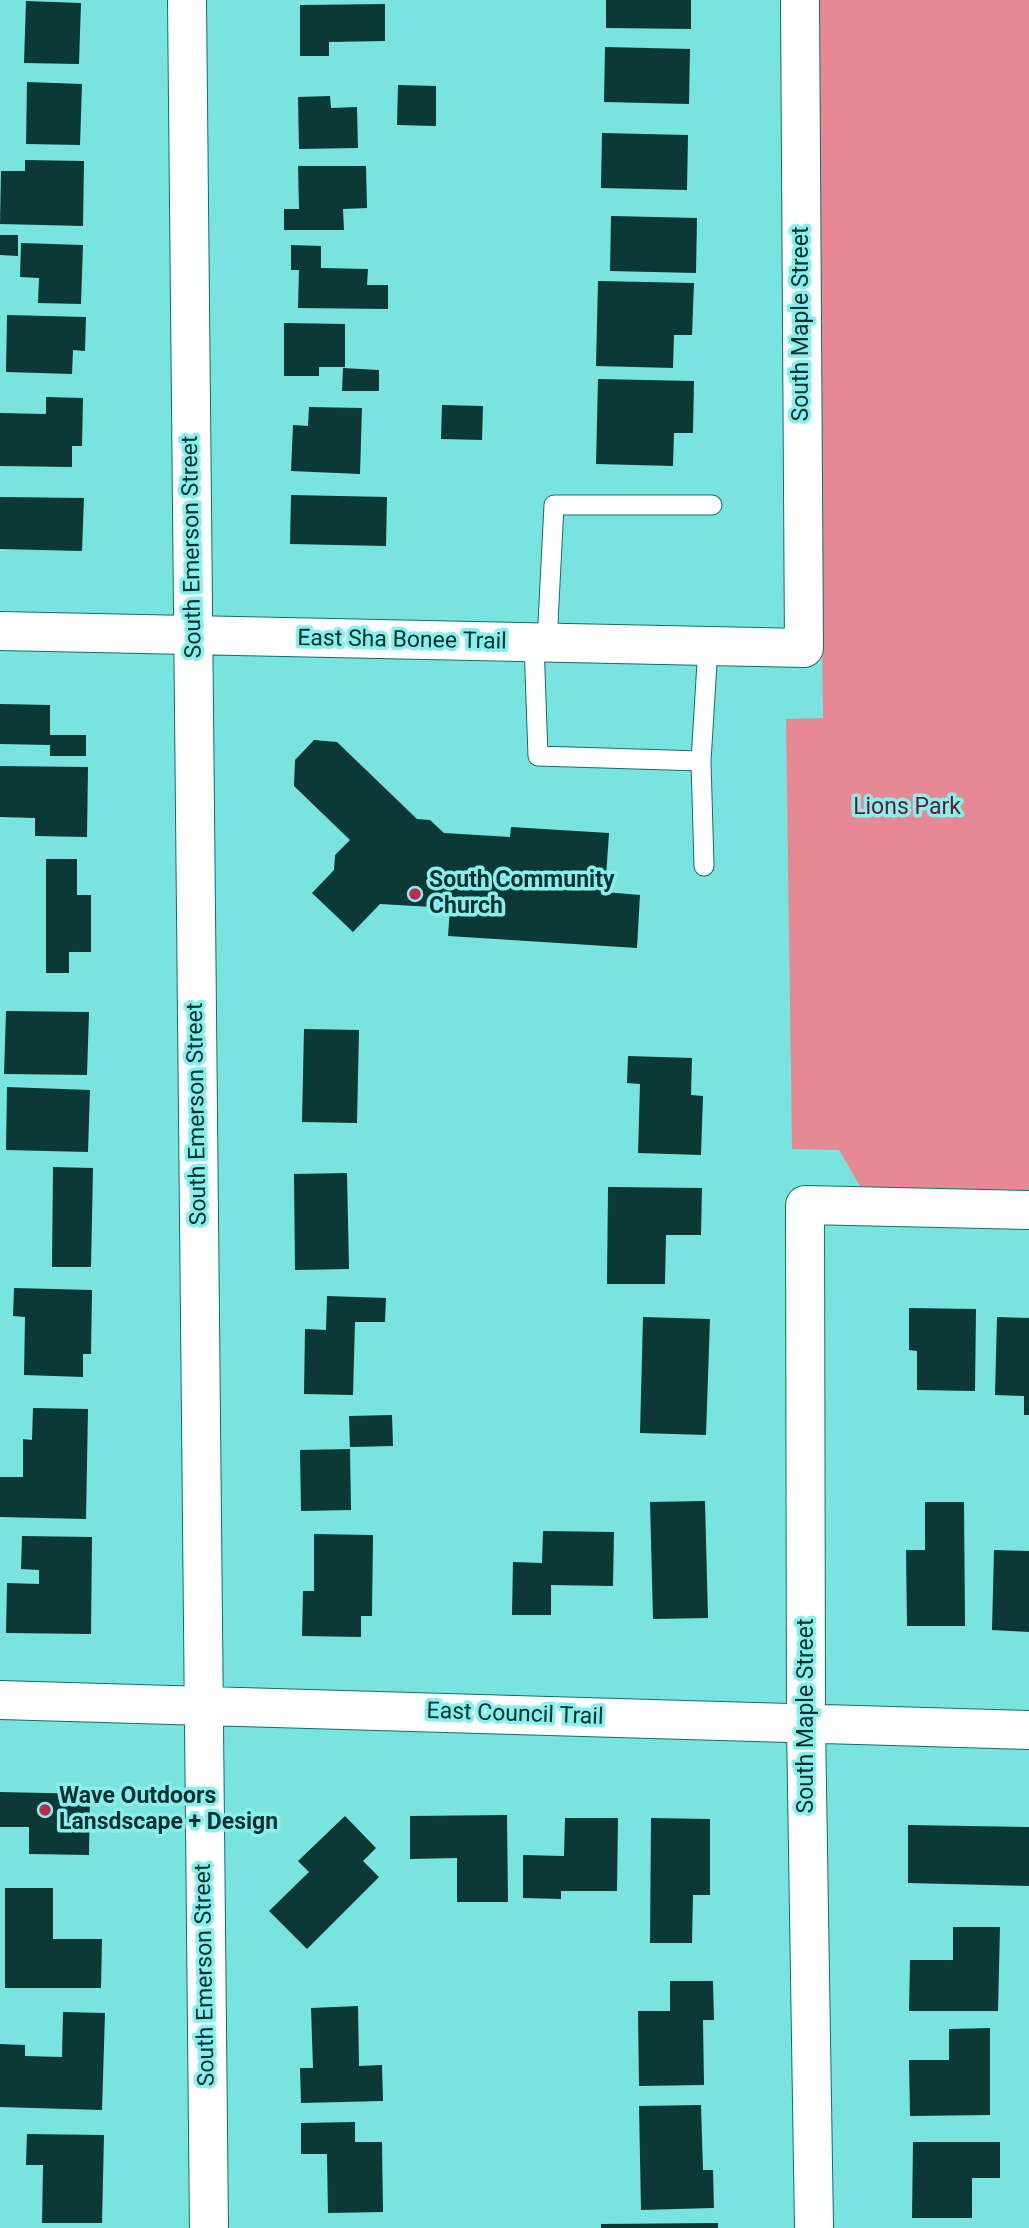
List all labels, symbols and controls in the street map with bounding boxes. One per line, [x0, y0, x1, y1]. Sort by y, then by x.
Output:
street label: South Maple Street [788, 226, 816, 422]
street label: South Emerson Street [177, 435, 209, 659]
street label: East Sha Bonee Trail [297, 625, 507, 657]
park label: Lions Park [853, 794, 961, 822]
place label: South Community Church [429, 867, 615, 921]
marker: South Community Church [407, 886, 423, 902]
street label: South Emerson Street [182, 1002, 214, 1226]
street label: South Maple Street [793, 1618, 821, 1814]
street label: East Council Trail [426, 1698, 604, 1732]
place label: Wave Outdoors Lansdscape + Design [59, 1783, 278, 1837]
marker: Wave Outdoors Lansdscape + Design [37, 1802, 53, 1818]
street label: South Emerson Street [190, 1863, 222, 2087]

